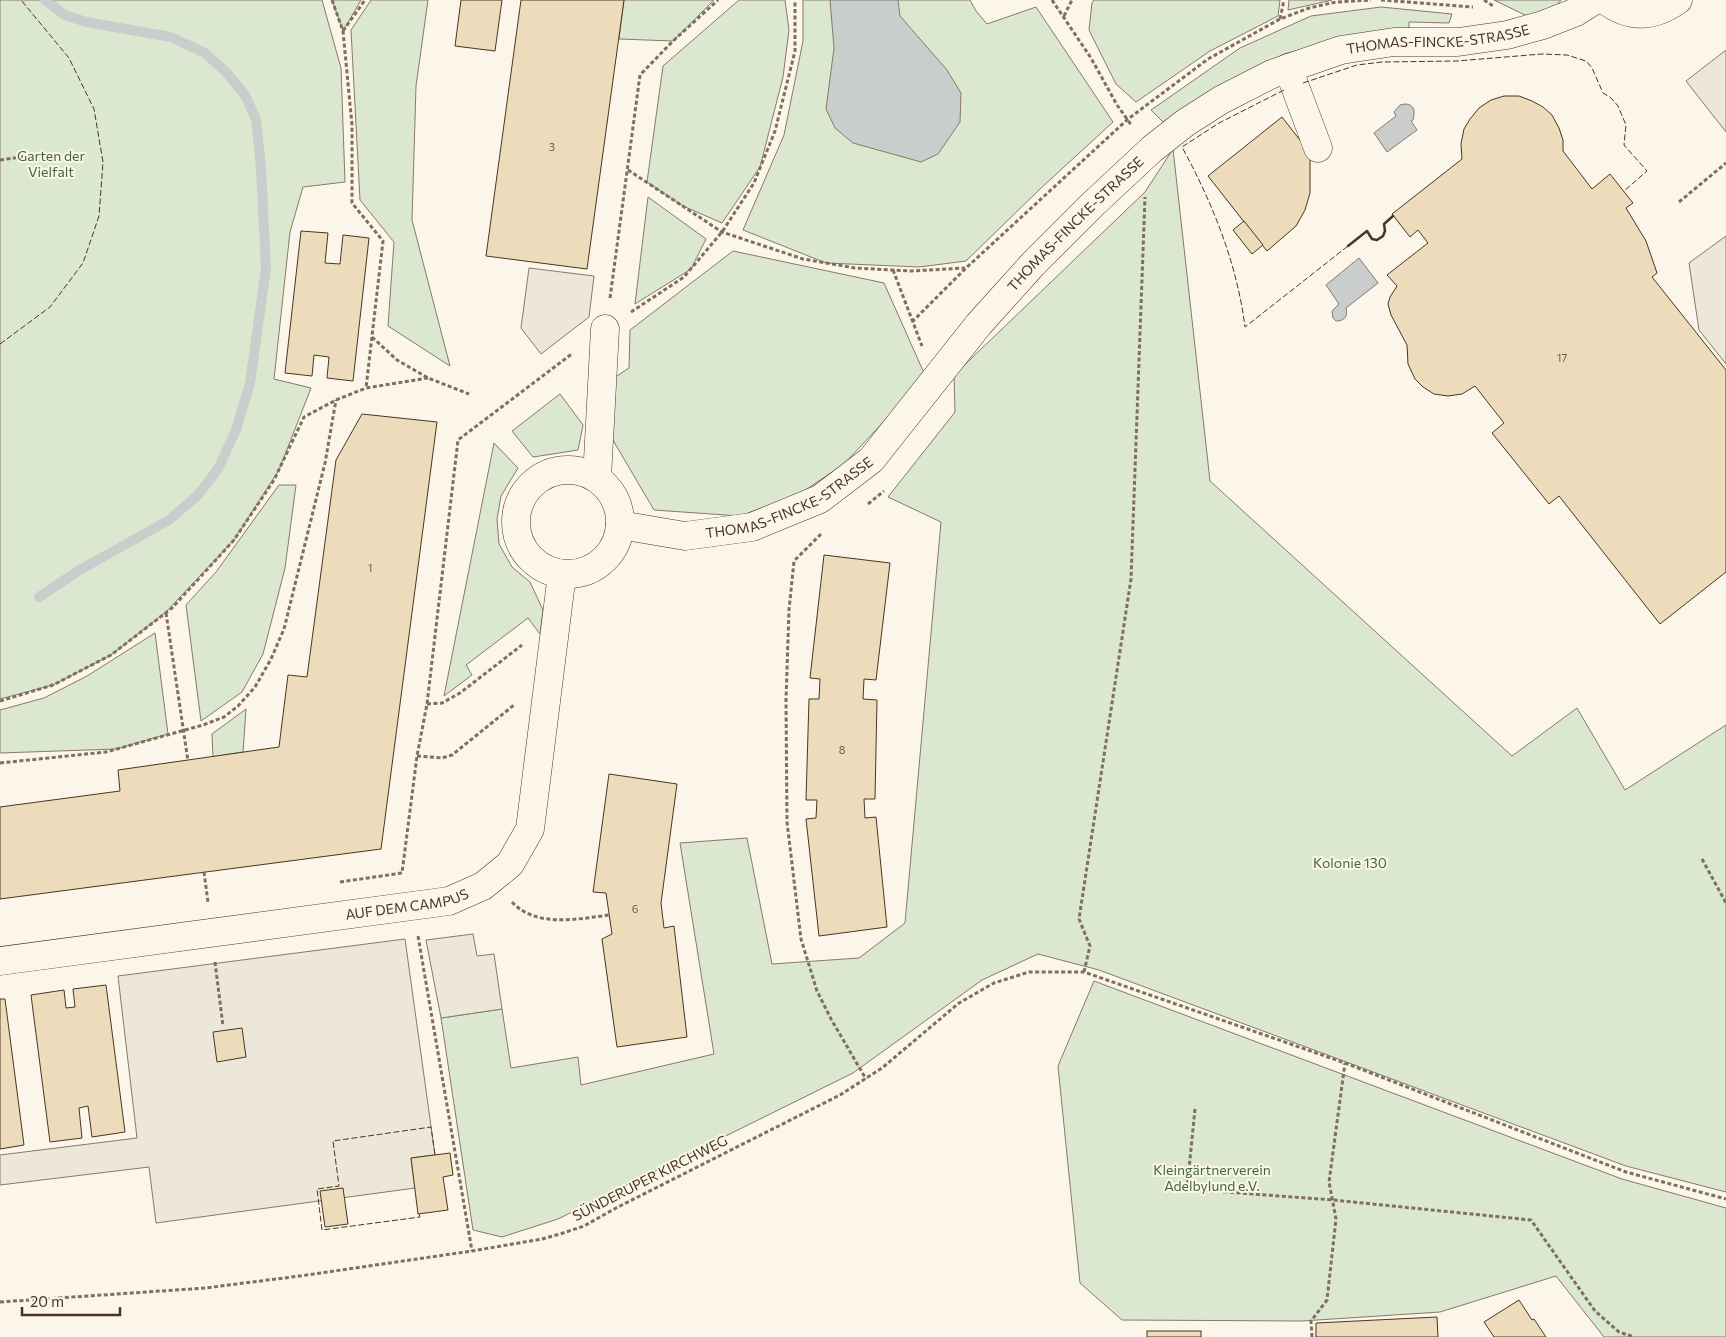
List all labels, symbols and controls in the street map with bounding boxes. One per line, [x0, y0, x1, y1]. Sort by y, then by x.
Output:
street label: THOMAS-FINCKE-STRASSE [1345, 20, 1531, 57]
house number: 3 [549, 140, 555, 153]
park label: Garten der Vielfalt [17, 147, 85, 180]
street label: THOMAS-FINCKE-STRASSE [1004, 153, 1147, 295]
house number: 17 [1557, 351, 1567, 364]
street label: THOMAS-FINCKE-STRASSE [704, 453, 876, 541]
house number: 1 [368, 561, 372, 574]
house number: 8 [839, 743, 846, 756]
park label: Kolonie 130 [1313, 854, 1387, 871]
street label: AUF DEM CAMPUS [344, 885, 471, 923]
house number: 6 [632, 902, 639, 915]
street label: SÜNDERUPER KIRCHWEG [570, 1131, 730, 1224]
park label: Kleingärtnerverein Adelbylund e.V. [1153, 1161, 1271, 1194]
scale bar [22, 1284, 120, 1316]
text: 20 m [30, 1292, 64, 1310]

